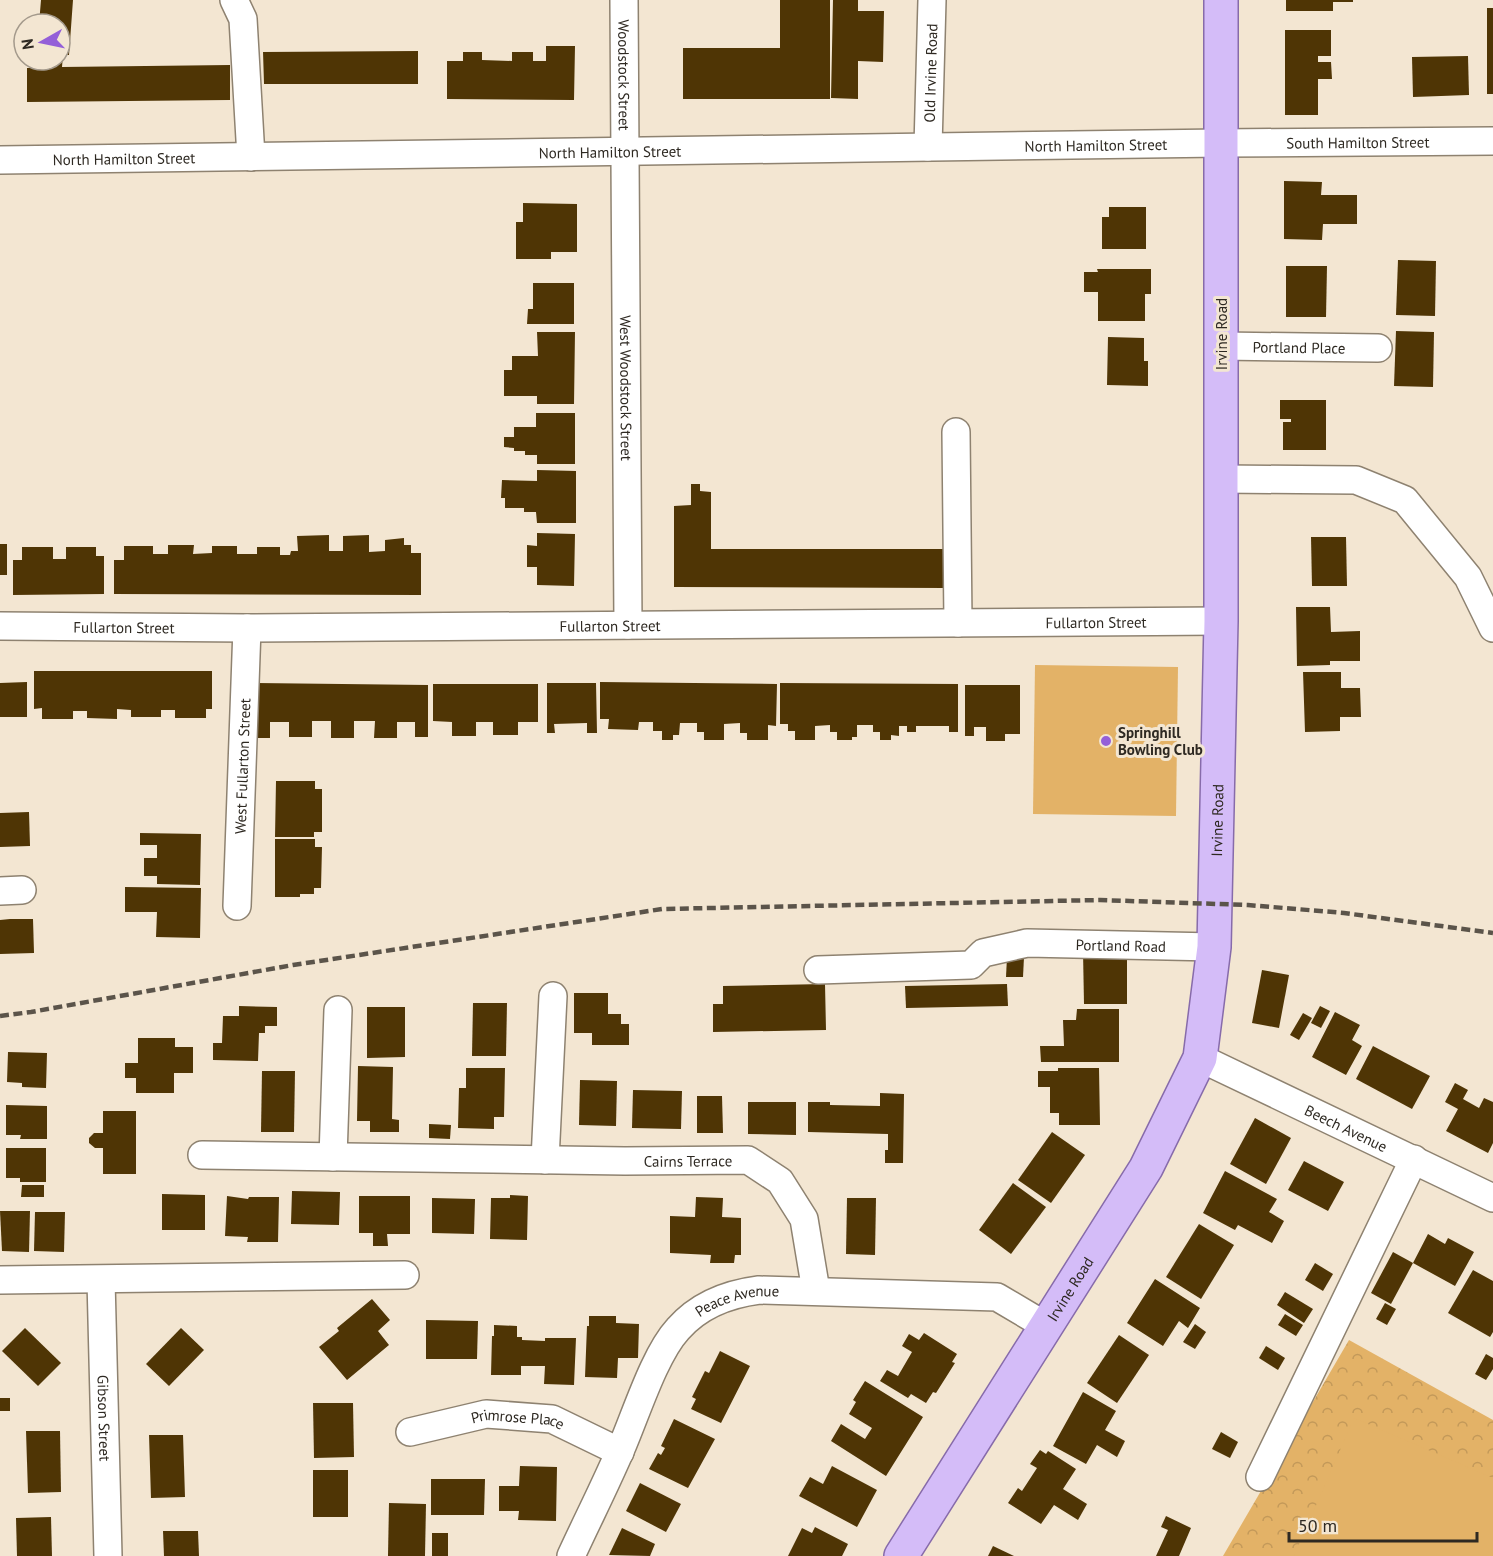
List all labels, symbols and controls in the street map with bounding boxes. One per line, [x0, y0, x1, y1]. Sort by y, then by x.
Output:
north arrow [12, 12, 72, 72]
street label: Woodstock Street [615, 19, 634, 131]
street label: Old Irvine Road [919, 23, 941, 123]
text: N [16, 38, 38, 51]
street label: South Hamilton Street [1286, 132, 1430, 152]
street label: North Hamilton Street [1024, 134, 1167, 155]
street label: North Hamilton Street [538, 141, 681, 162]
street label: North Hamilton Street [52, 148, 195, 169]
street label: Irvine Road [1212, 298, 1231, 370]
street label: West Woodstock Street [617, 315, 636, 461]
street label: Portland Place [1252, 337, 1346, 357]
street label: Fullarton Street [1045, 612, 1147, 632]
street label: Fullarton Street [559, 616, 661, 635]
street label: Fullarton Street [73, 617, 175, 637]
street label: West Fullarton Street [230, 698, 254, 834]
place label: Springhill Bowling Club [1118, 723, 1203, 759]
marker: Springhill Bowling Club [1099, 734, 1113, 748]
street label: Irvine Road [1206, 784, 1227, 857]
street label: Portland Road [1075, 935, 1166, 955]
street label: Beech Avenue [1302, 1100, 1390, 1156]
street label: Cairns Terrace [644, 1151, 732, 1170]
street label: Irvine Road [1042, 1253, 1097, 1324]
street label: Peace Avenue [691, 1280, 780, 1320]
street label: Gibson Street [94, 1375, 115, 1461]
street label: Primrose Place [469, 1404, 568, 1433]
scale bar [1289, 1505, 1476, 1543]
text: 50 m [1298, 1514, 1337, 1537]

